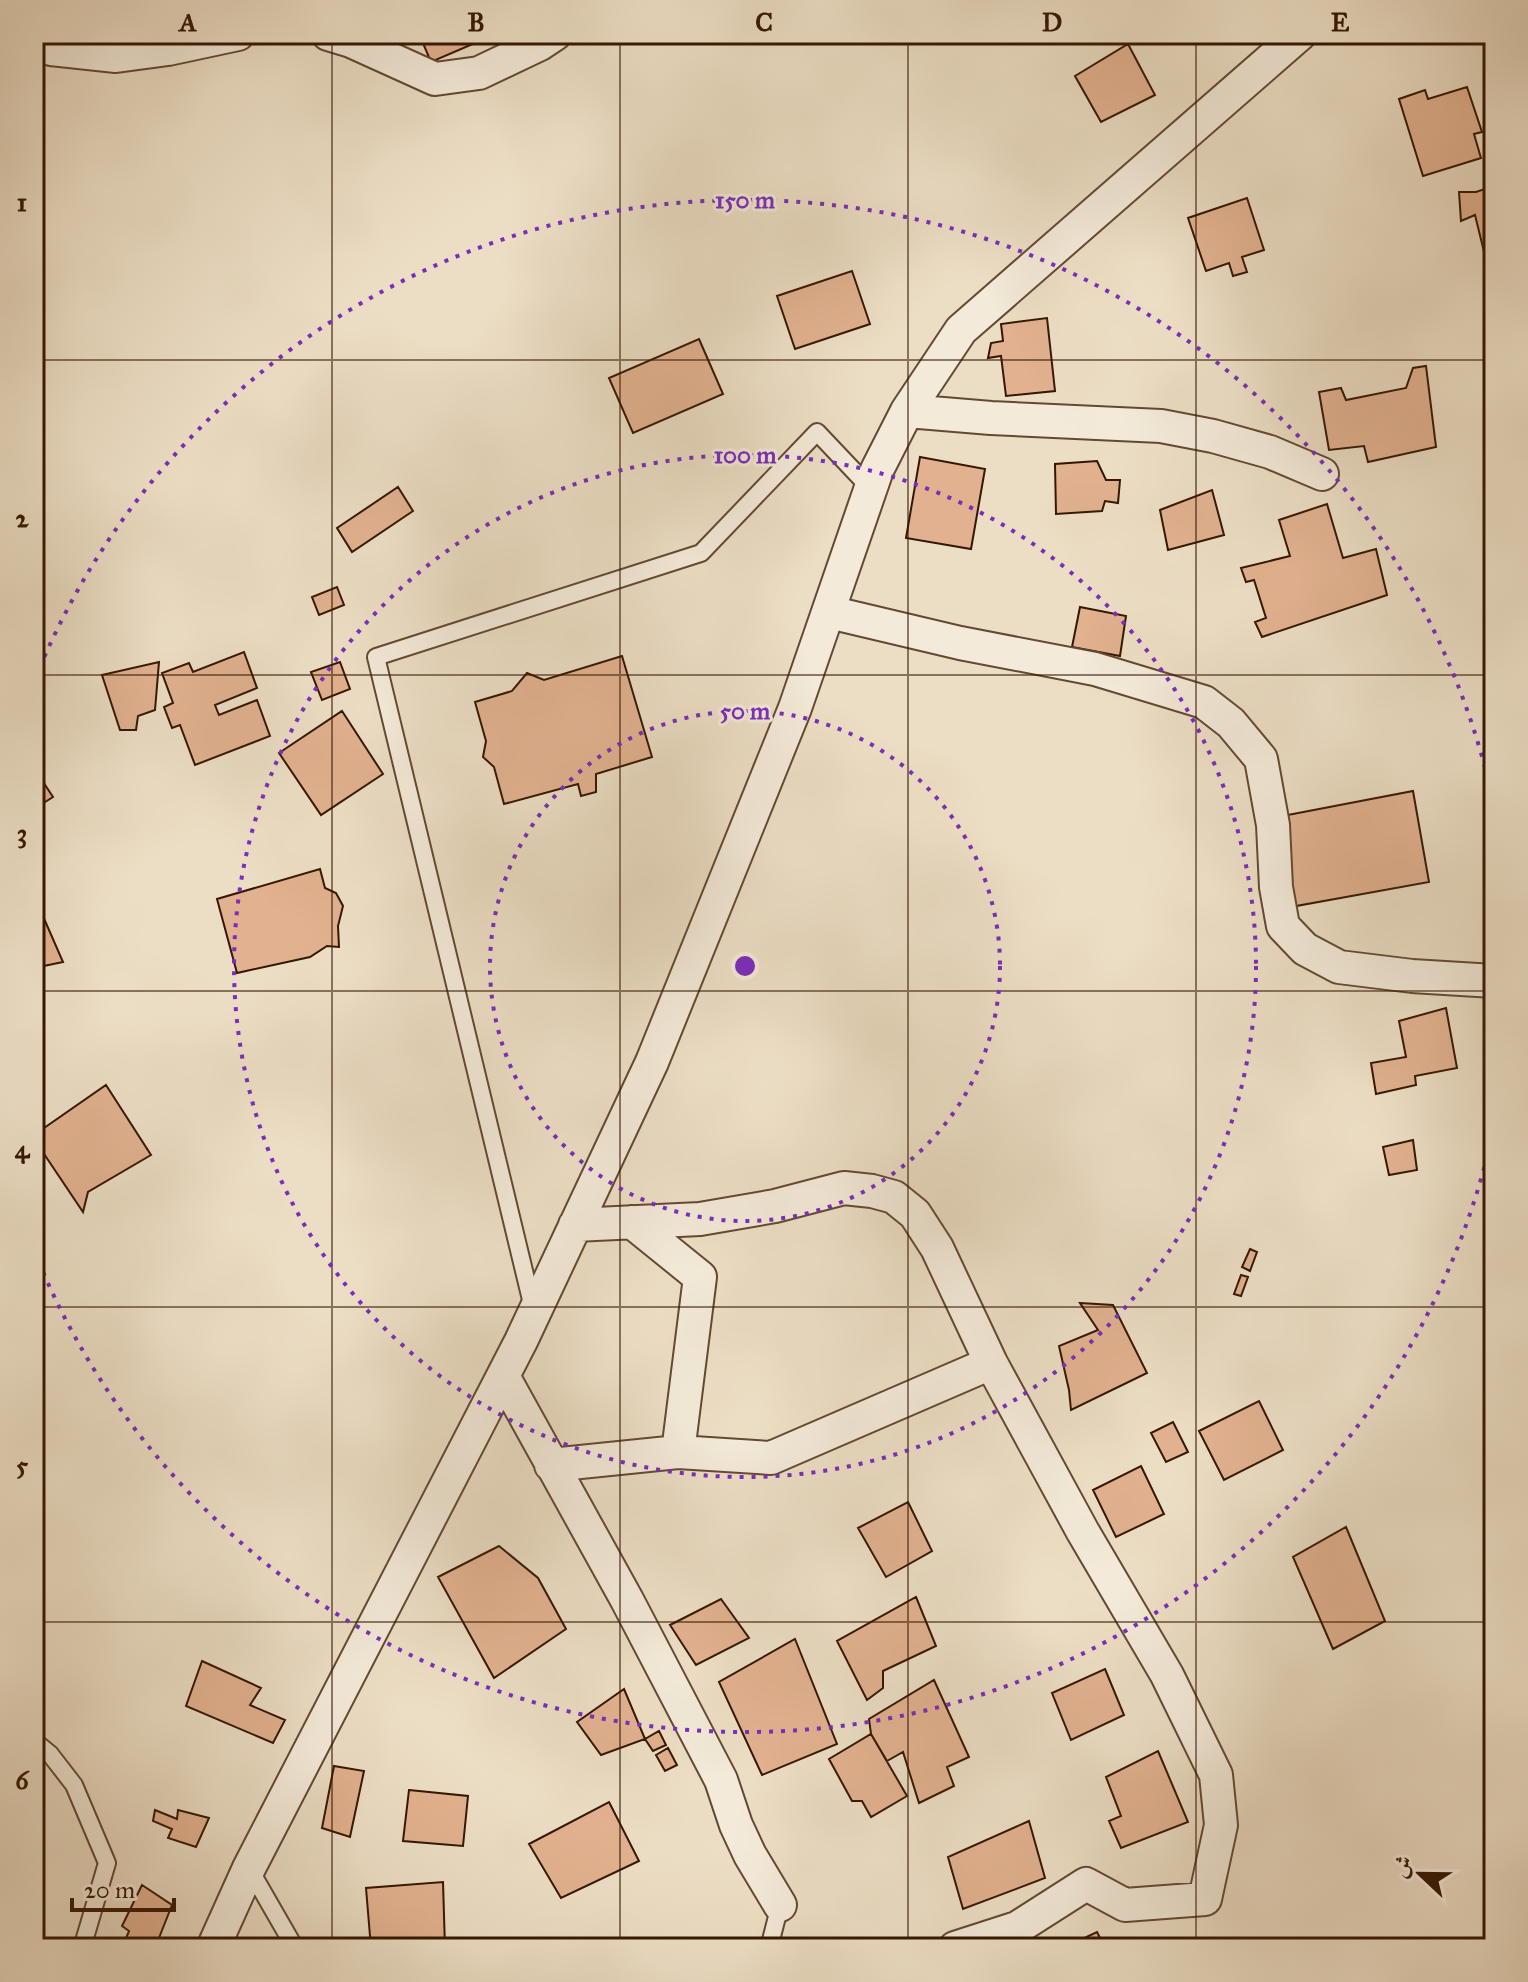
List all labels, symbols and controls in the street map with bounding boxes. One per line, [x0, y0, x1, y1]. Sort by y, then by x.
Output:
text: A [177, 6, 197, 38]
text: B [467, 6, 485, 38]
text: C [755, 6, 773, 38]
text: D [1042, 6, 1062, 38]
text: E [1331, 6, 1350, 38]
text: 150 m [715, 185, 776, 215]
text: 1 [17, 186, 27, 218]
text: 100 m [714, 440, 777, 470]
text: 2 [16, 502, 30, 534]
text: 50 m [720, 696, 771, 726]
text: 3 [17, 817, 27, 849]
centre of rings [731, 952, 759, 980]
text: 4 [15, 1133, 31, 1165]
text: 5 [16, 1449, 29, 1481]
text: 6 [15, 1764, 30, 1796]
north arrow [1380, 1834, 1460, 1914]
text: ش [1385, 1852, 1419, 1882]
scale bar [72, 1862, 174, 1912]
text: 20 m [84, 1875, 135, 1905]

